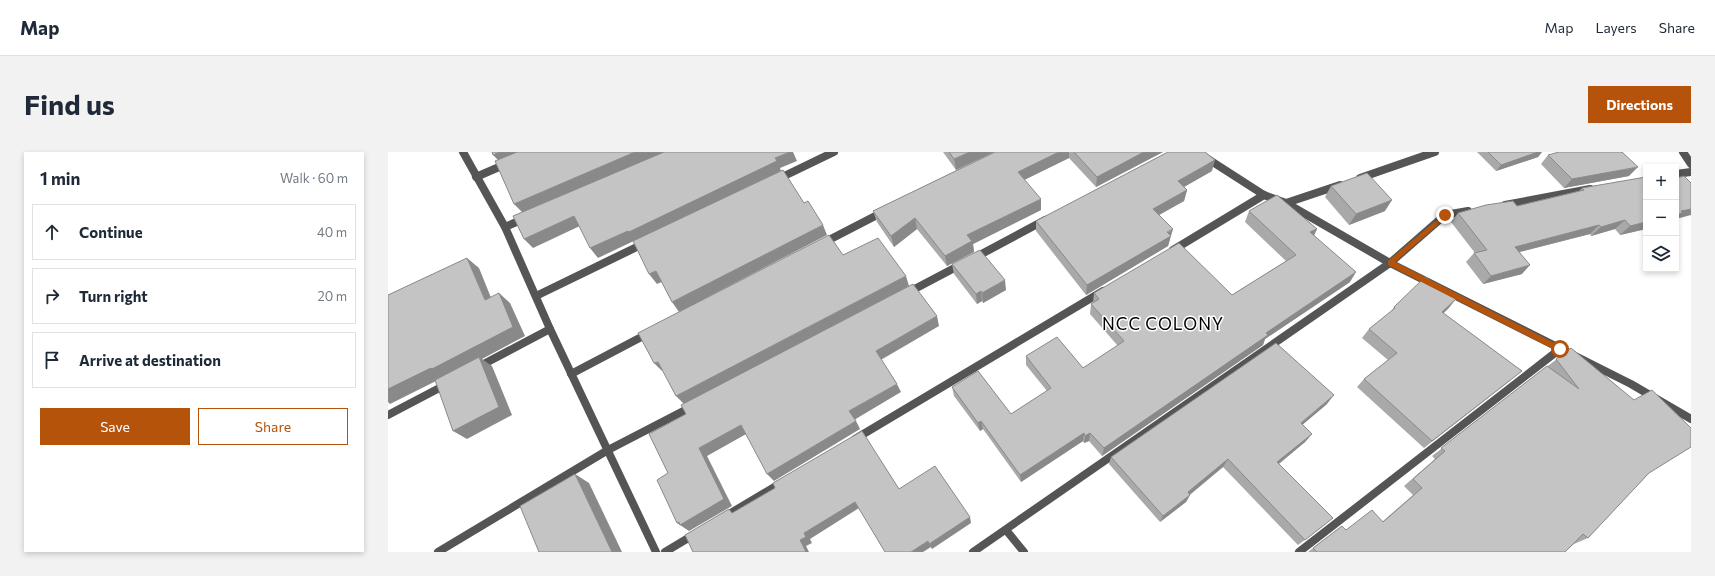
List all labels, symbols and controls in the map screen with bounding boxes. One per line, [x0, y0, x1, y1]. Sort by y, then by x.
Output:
text: Map [20, 16, 59, 39]
text: Map [1545, 19, 1573, 36]
text: Layers [1595, 19, 1637, 36]
text: Share [1659, 19, 1695, 36]
button: Directions [1588, 86, 1691, 123]
text: Find us [24, 87, 115, 121]
map controls [1643, 164, 1679, 272]
button: + [1643, 164, 1679, 200]
text: 1 min [40, 168, 80, 189]
text: Walk · 60 m [280, 170, 348, 186]
button: − [1643, 200, 1679, 236]
route end [1436, 206, 1454, 224]
icon: ahead [41, 221, 63, 243]
text: Continue [79, 223, 143, 241]
text: 40 m [317, 224, 347, 240]
button: layers [1643, 236, 1679, 272]
icon: right [41, 285, 63, 307]
text: Turn right [79, 287, 148, 305]
text: 20 m [318, 288, 347, 304]
district label: NCC COLONY [1102, 313, 1224, 334]
route start [1551, 340, 1569, 358]
icon: arrive [41, 349, 63, 371]
text: Arrive at destination [79, 351, 221, 369]
button: Save [40, 408, 190, 445]
button: Share [198, 408, 348, 445]

